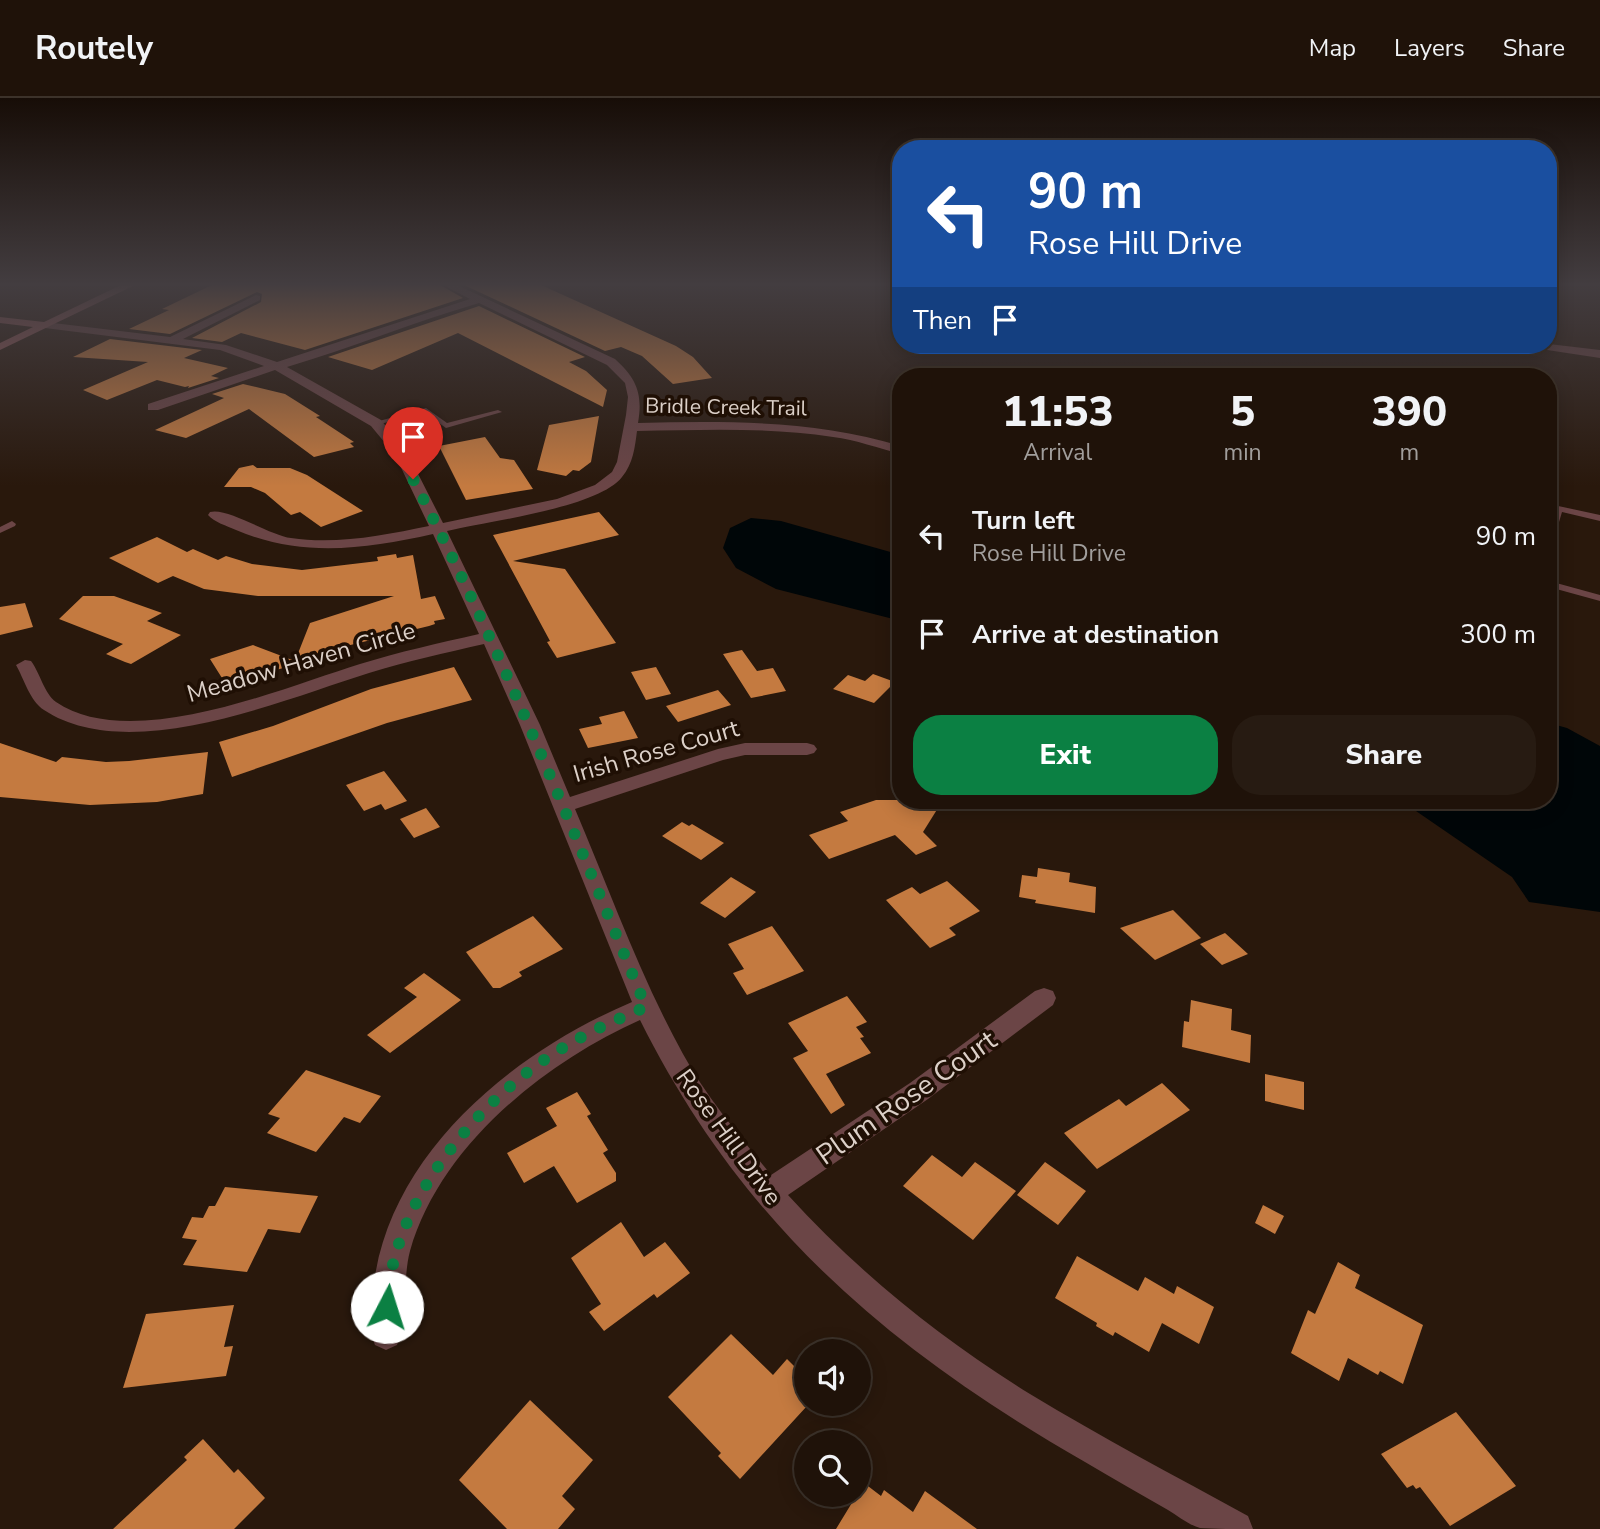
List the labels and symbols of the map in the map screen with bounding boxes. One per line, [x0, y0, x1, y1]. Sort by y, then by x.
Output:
street label: Bridle Creek Trail [645, 392, 808, 422]
pin [383, 407, 443, 479]
street label: Meadow Haven Circle [183, 614, 419, 710]
street label: Irish Rose Court [569, 712, 743, 790]
street label: Plum Rose Court [809, 1021, 1005, 1174]
street label: Rose Hill Drive [669, 1063, 789, 1211]
position arrow [350, 1270, 424, 1344]

